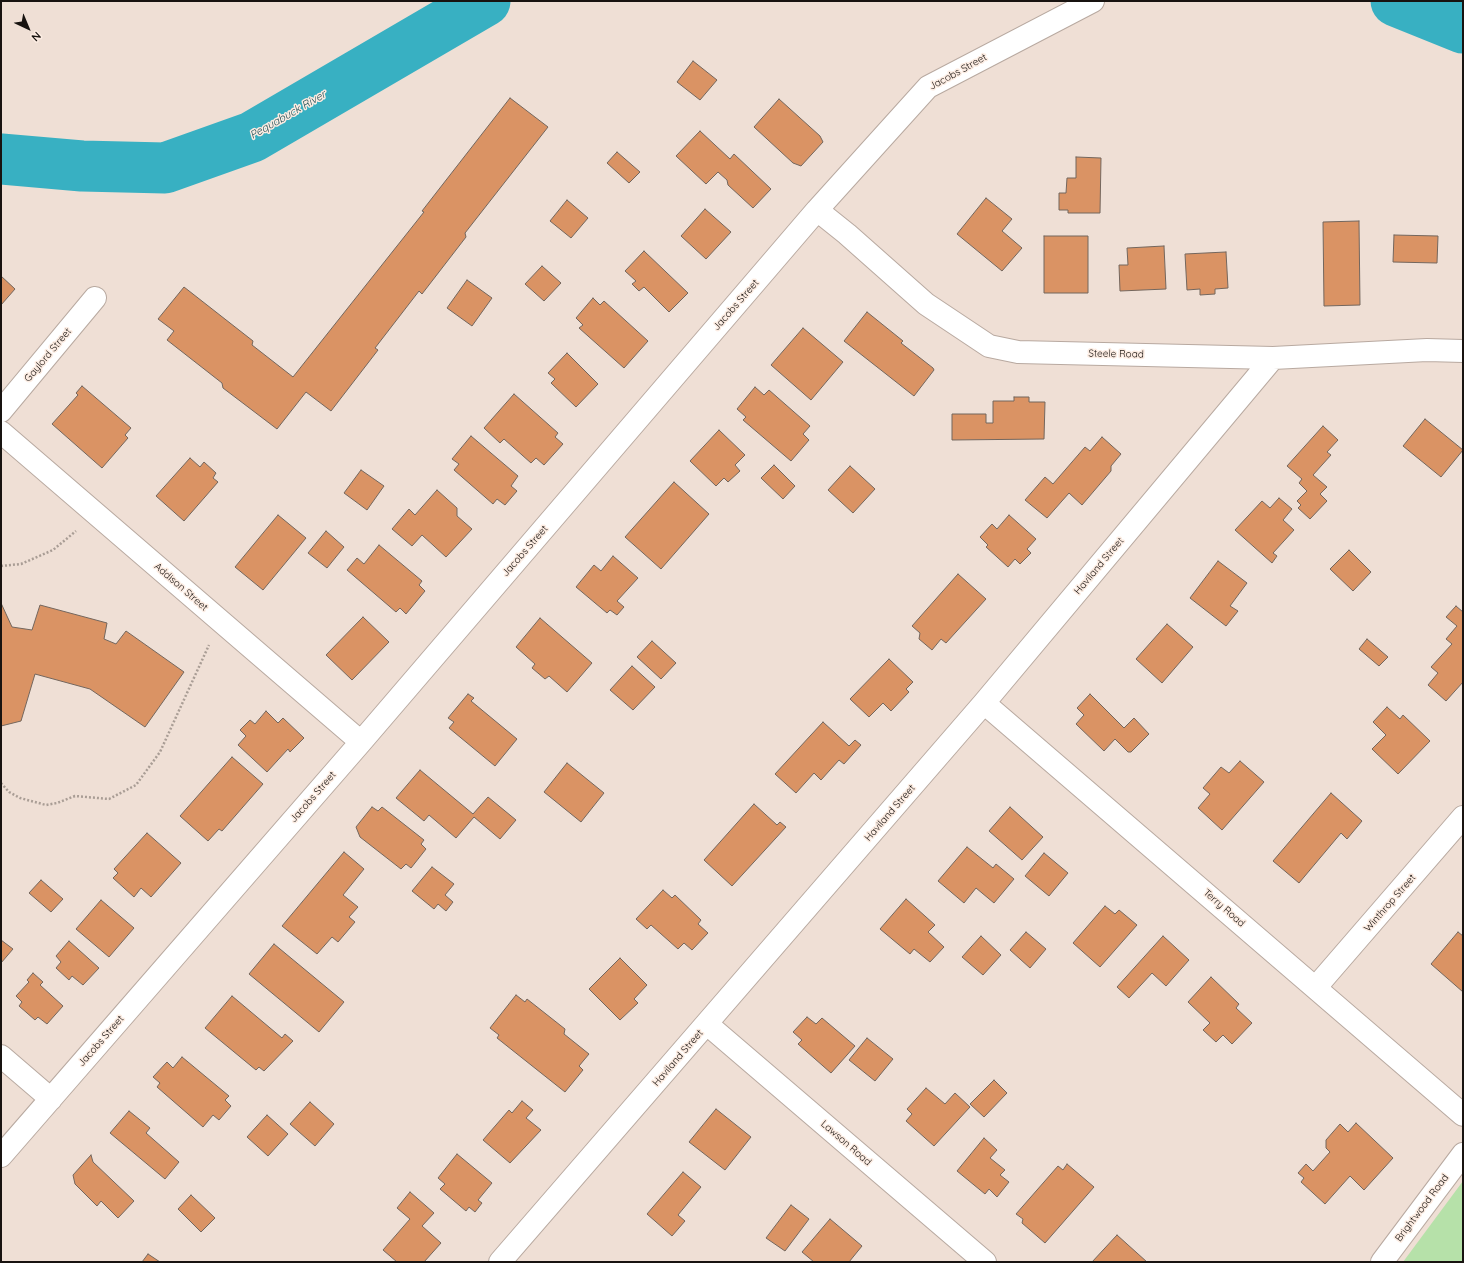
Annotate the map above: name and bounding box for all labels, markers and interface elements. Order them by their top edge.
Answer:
north arrow [8,8,48,48]
text: N [29,29,44,44]
street label: Jacobs Street [927,51,989,93]
water label: Pequabuck River [248,88,328,142]
street label: Jacobs Street [711,277,761,333]
street label: Gaylord Street [22,326,74,384]
street label: Steele Road [1088,348,1144,360]
street label: Jacobs Street [500,523,550,579]
street label: Haviland Street [1072,535,1126,597]
street label: Addison Street [152,560,210,614]
street label: Jacobs Street [288,769,338,825]
street label: Haviland Street [862,782,918,844]
street label: Winthrop Street [1362,872,1418,934]
street label: Terry Road [1201,887,1247,929]
street label: Jacobs Street [76,1013,126,1069]
street label: Haviland Street [650,1027,706,1089]
street label: Lawson Road [818,1118,874,1168]
street label: Brightwood Road [1393,1172,1451,1244]

